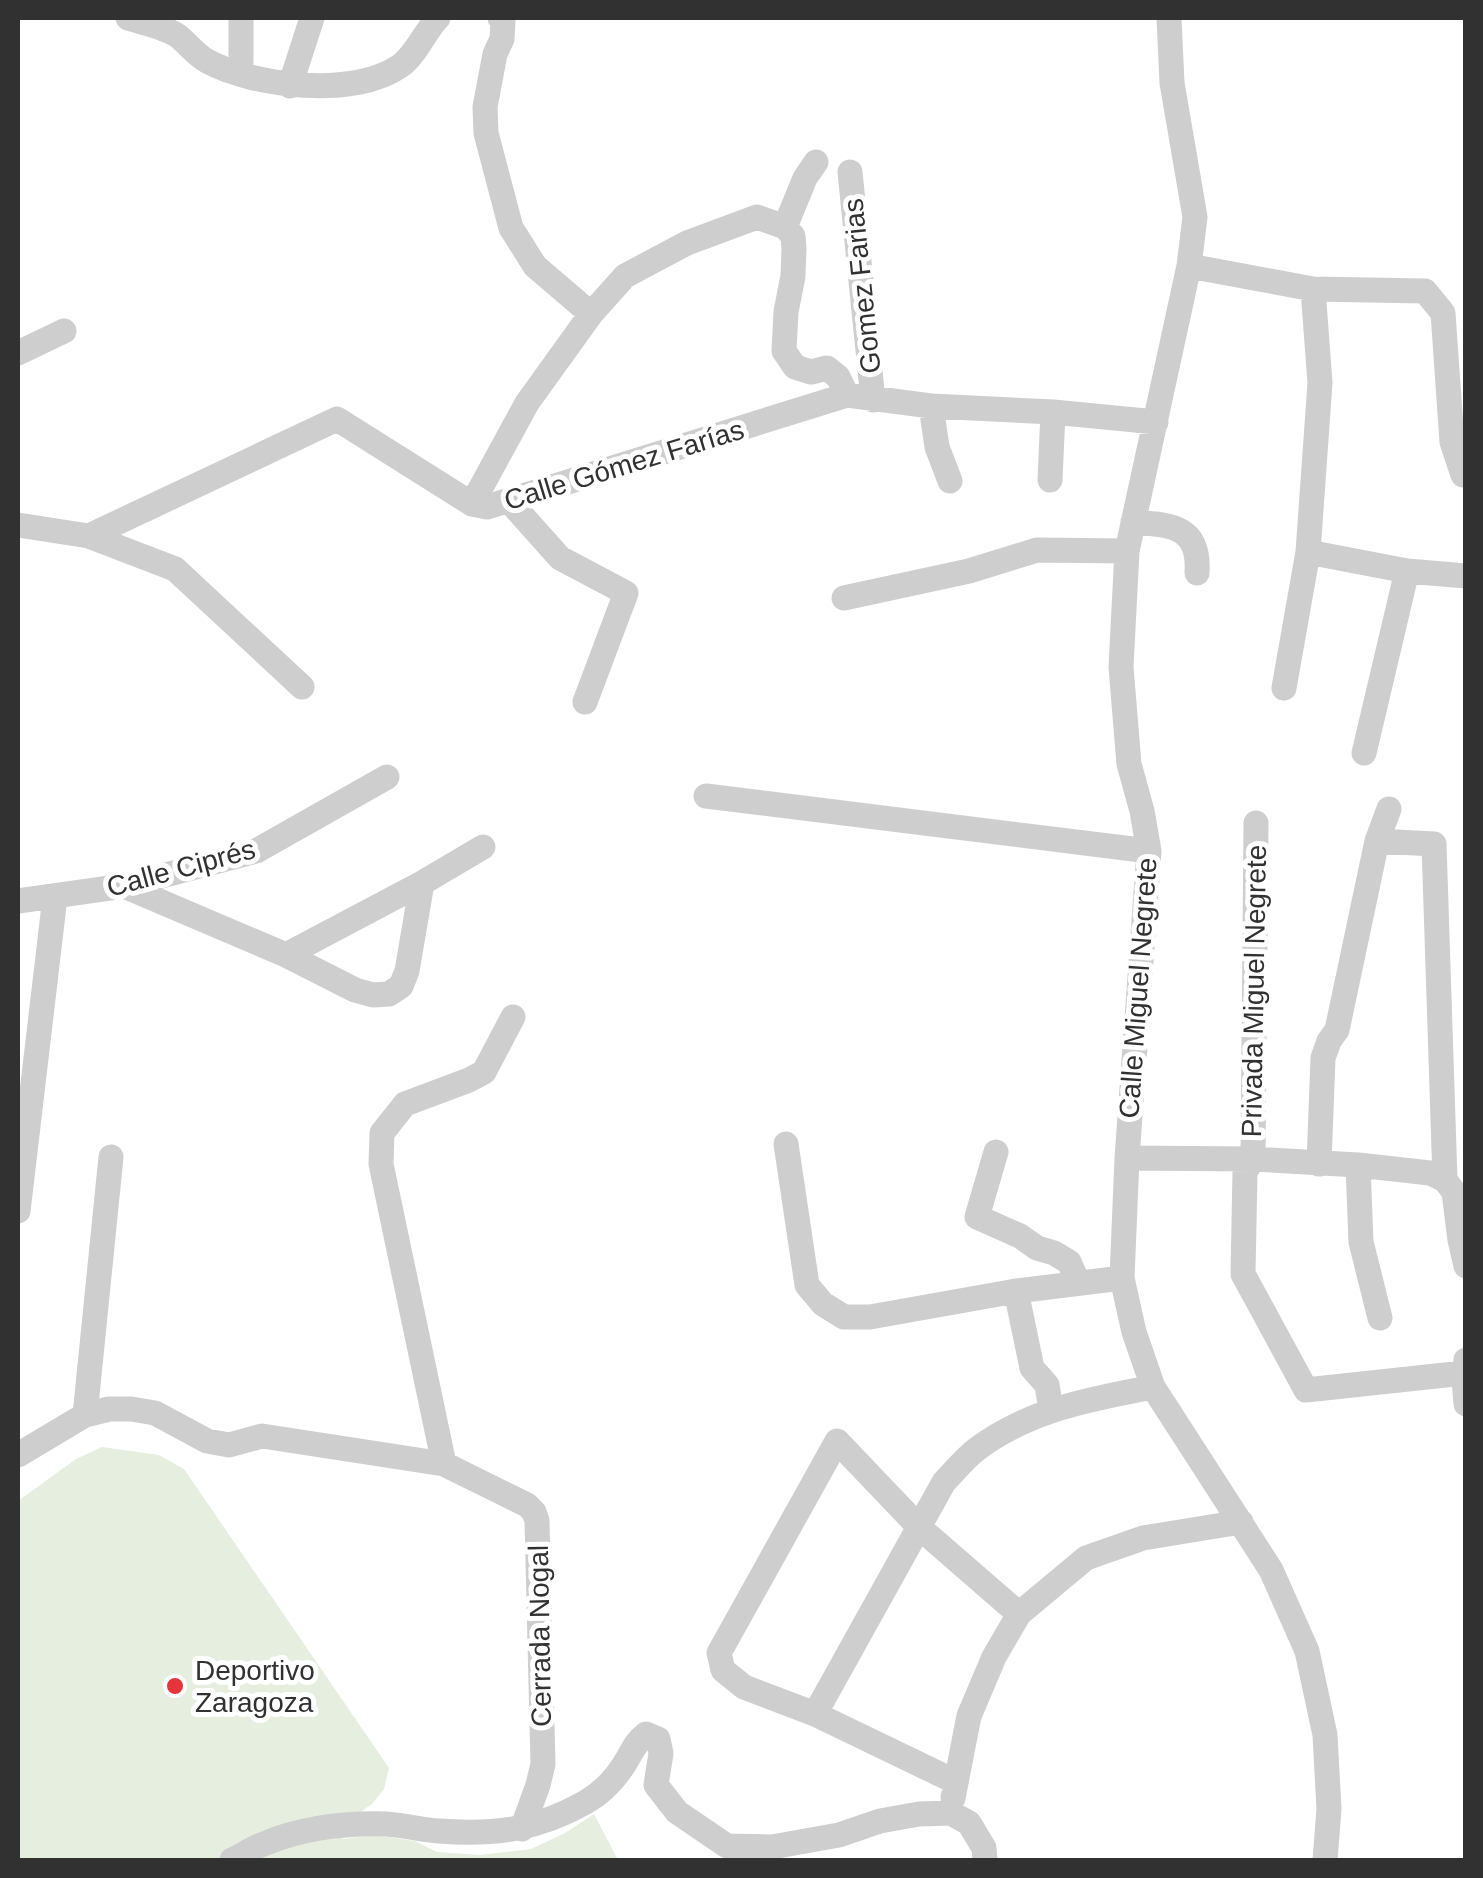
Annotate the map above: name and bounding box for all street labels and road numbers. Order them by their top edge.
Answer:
street label: Gomez Farias [837,197,887,375]
street label: Calle Gómez Farías [500,414,748,516]
street label: Calle Ciprés [103,833,259,903]
street label: Privada Miguel Negrete [1236,844,1272,1138]
street label: Calle Miguel Negrete [1113,857,1163,1119]
street label: Cerrada Nogal [523,1545,557,1727]

